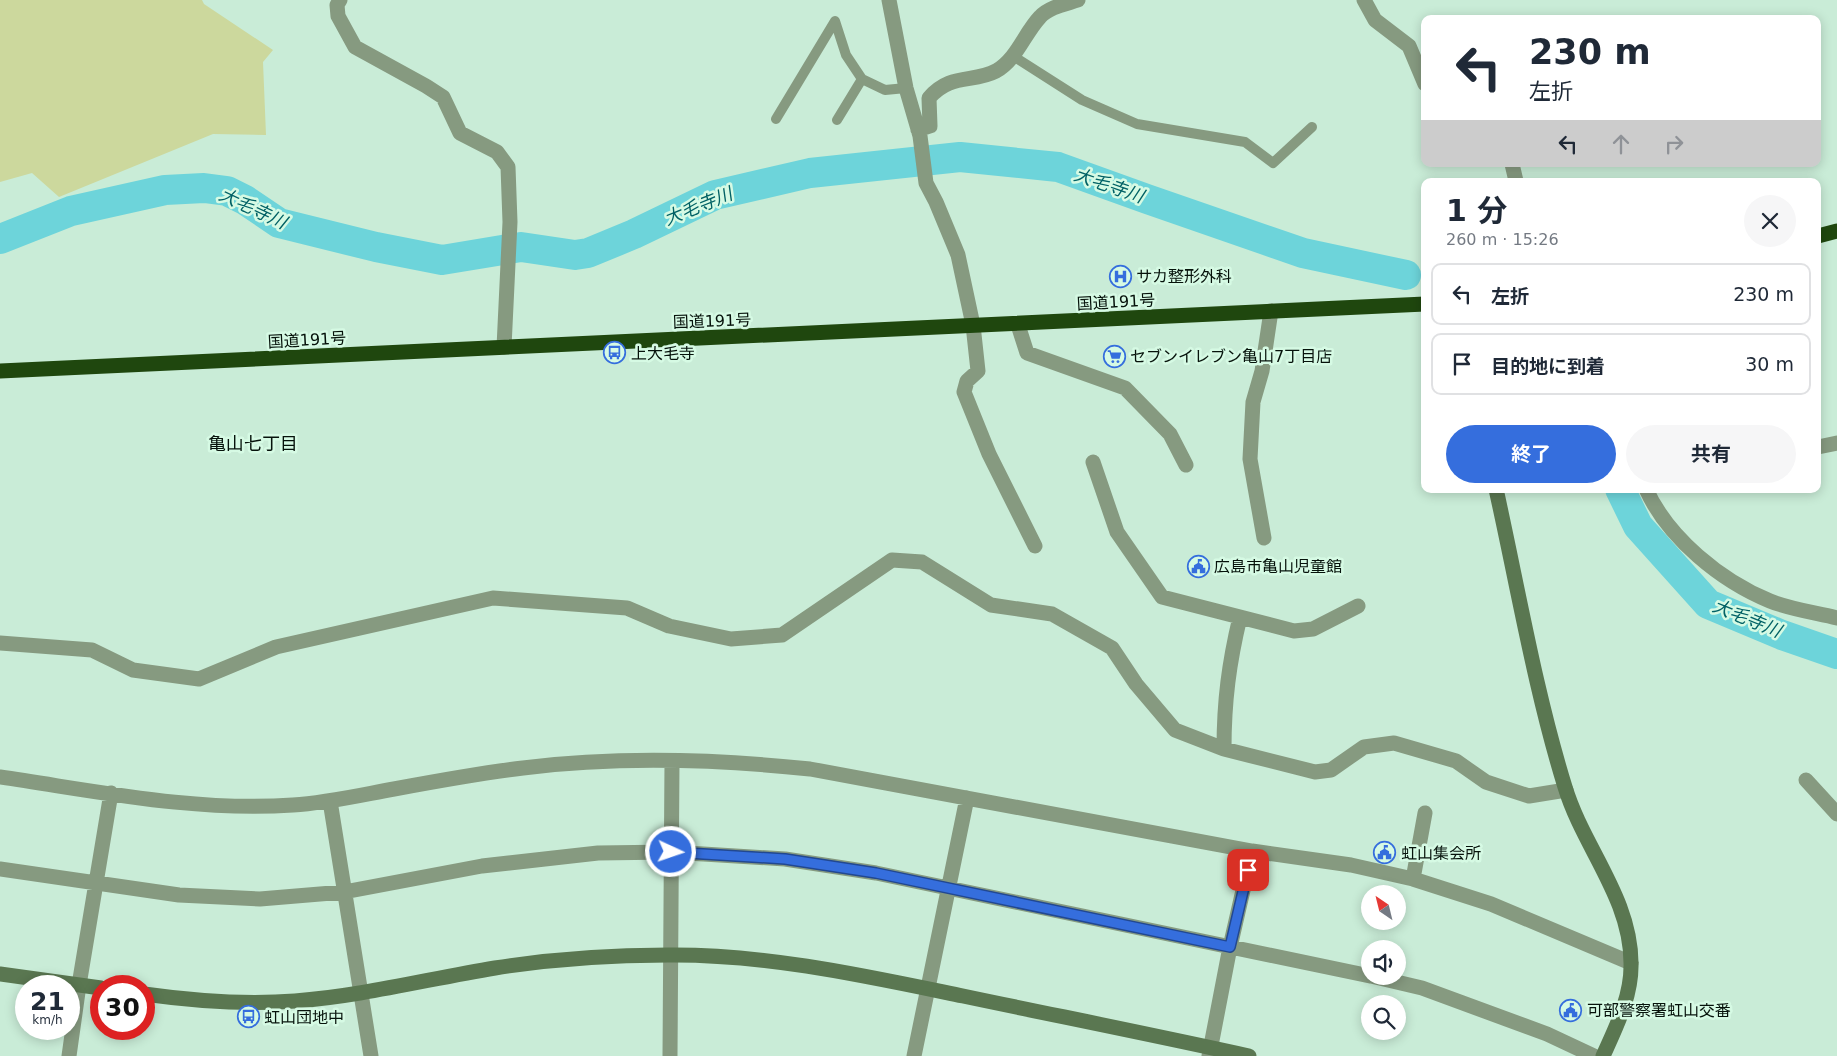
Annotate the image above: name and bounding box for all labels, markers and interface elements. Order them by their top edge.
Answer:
text: 230 m [1529,32,1651,72]
icon: left [1446,35,1511,100]
text: 左折 [1529,79,1573,104]
icon: left [1554,130,1582,158]
icon: ahead [1607,130,1635,158]
icon: right [1660,130,1688,158]
water label: 大毛寺川 [1072,163,1148,207]
water label: 大毛寺川 [661,182,737,229]
water label: 大毛寺川 [216,183,292,234]
text: 1 分 [1446,193,1507,228]
button: close [1744,195,1796,247]
text: 260 m · 15:26 [1446,230,1559,249]
hospital icon: サカ整形外科 [1108,264,1132,288]
place label: サカ整形外科 [1136,267,1232,286]
icon: left [1448,280,1476,308]
text: 230 m [1733,283,1794,305]
text: 左折 [1491,285,1529,307]
street label: 国道191号 [1076,290,1156,314]
street label: 国道191号 [672,310,752,332]
street label: 国道191号 [267,328,347,352]
bus stop icon: 上大毛寺 [603,341,627,365]
place label: 上大毛寺 [631,344,695,363]
supermarket icon: セブンイレブン亀山7丁目店 [1102,344,1126,368]
place label: セブンイレブン亀山7丁目店 [1130,347,1332,366]
icon: arrive [1448,350,1476,378]
text: 30 m [1745,353,1794,375]
text: 目的地に到着 [1491,355,1605,377]
button: 終了 [1446,425,1616,483]
button: 共有 [1626,425,1796,483]
district label: 亀山七丁目 [208,433,298,454]
public building icon: 広島市亀山児童館 [1186,554,1210,578]
place label: 広島市亀山児童館 [1214,557,1342,576]
water label: 大毛寺川 [1710,595,1786,642]
position arrow [644,825,696,877]
public building icon: 虹山集会所 [1373,841,1397,865]
place label: 虹山集会所 [1401,844,1481,863]
pin [1227,849,1269,891]
icon: arrive [1234,856,1262,884]
north arrow [1361,885,1406,930]
map controls [1361,885,1406,1040]
button: sound [1361,940,1406,985]
speed limit sign: 30 [90,975,155,1040]
text: 21 [30,987,65,1016]
button: search [1361,995,1406,1040]
public building icon: 可部警察署虹山交番 [1559,998,1583,1022]
place label: 可部警察署虹山交番 [1587,1001,1731,1020]
bus stop icon: 虹山団地中 [236,1005,260,1029]
place label: 虹山団地中 [264,1008,344,1027]
text: km/h [32,1013,63,1027]

